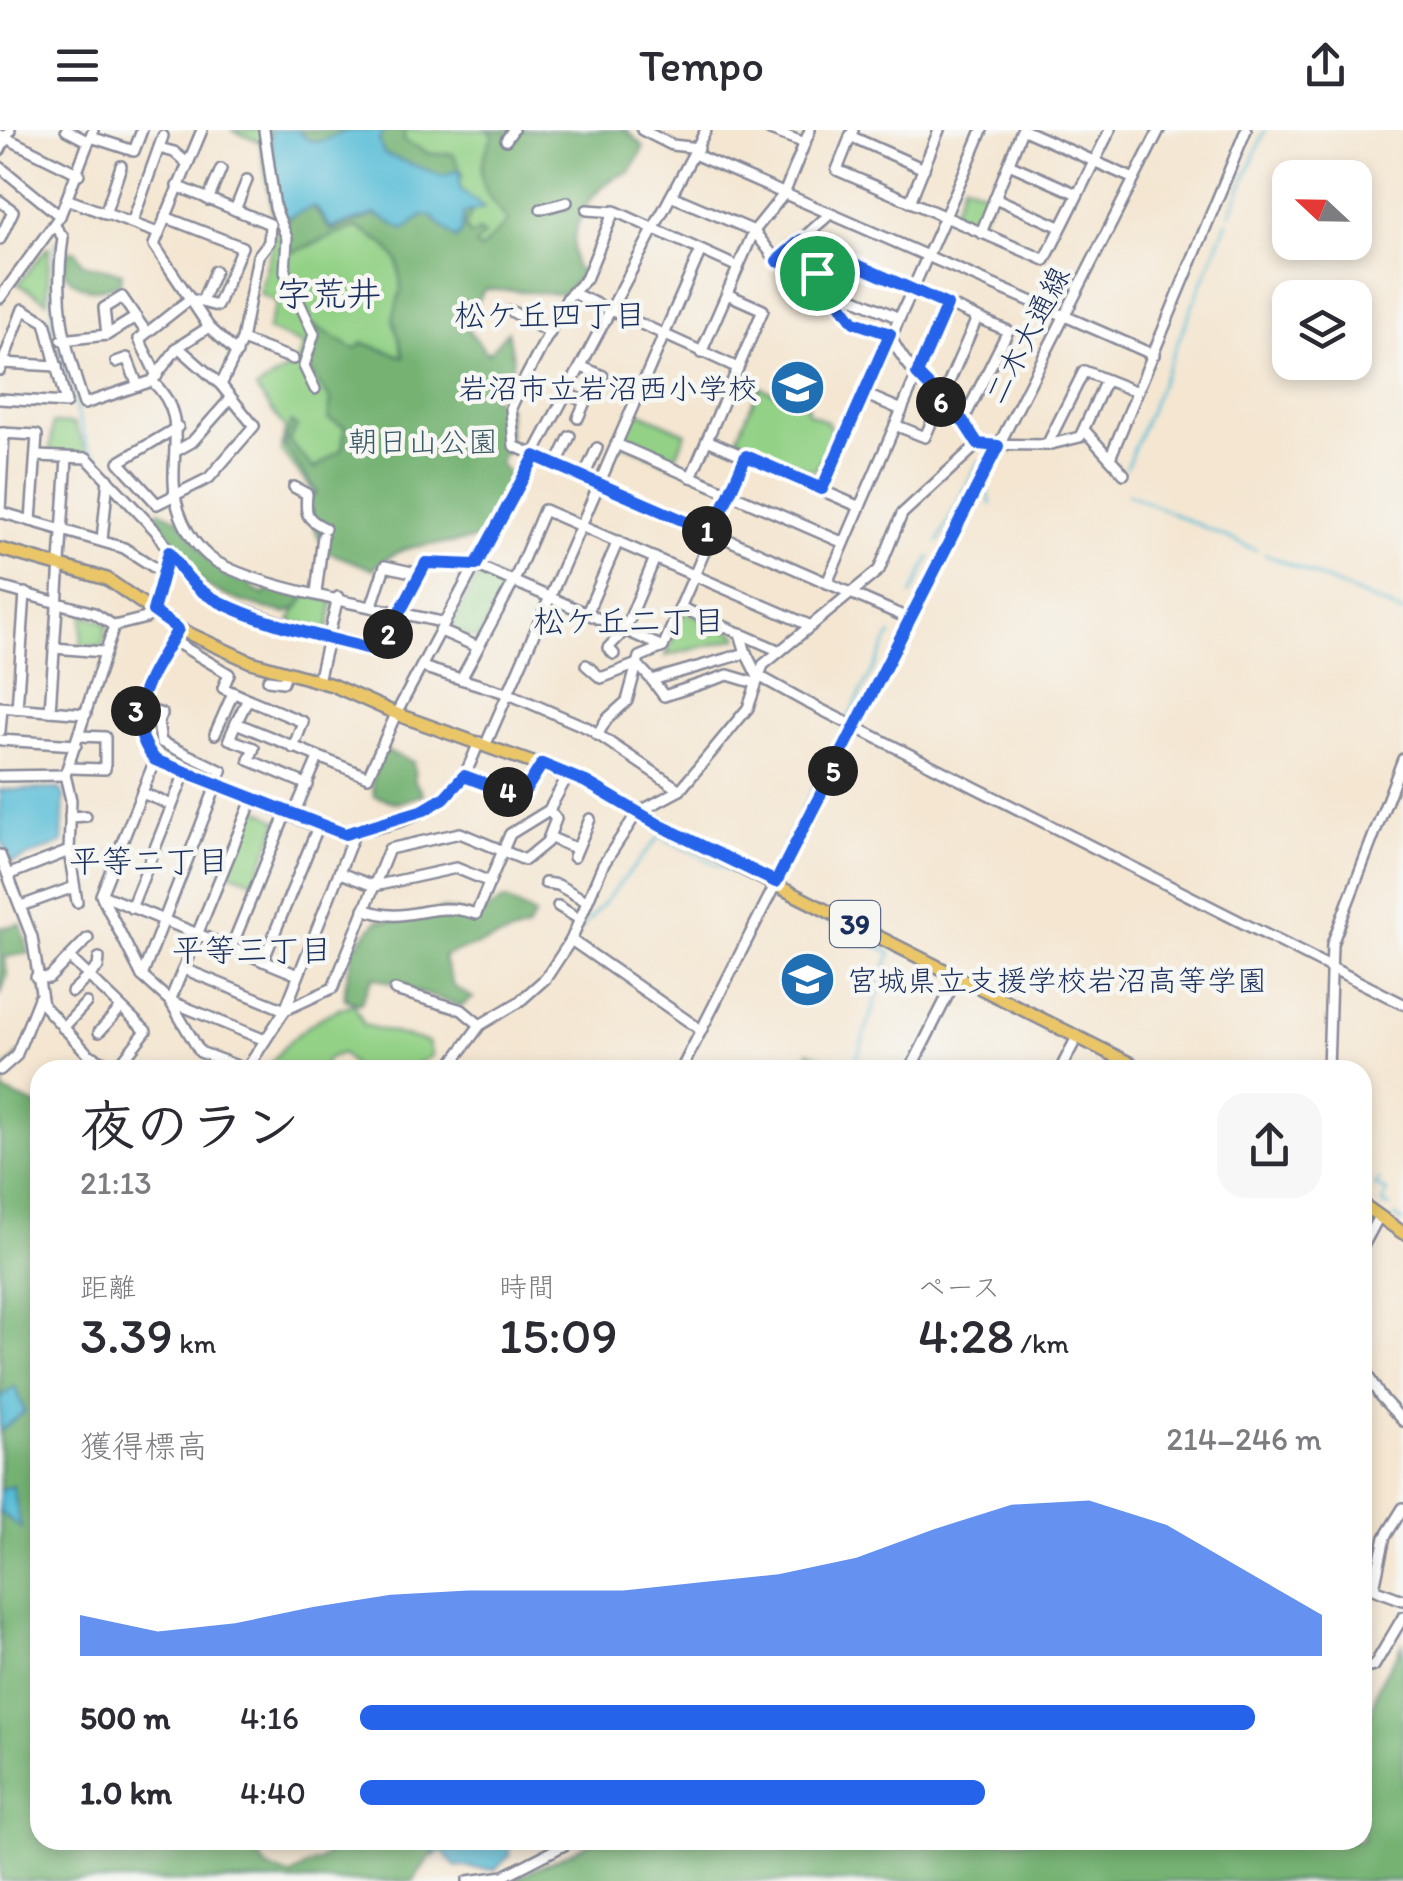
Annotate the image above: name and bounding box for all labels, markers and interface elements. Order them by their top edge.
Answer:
icon: menu [50,38,105,93]
text: Tempo [639,38,764,92]
icon: share [1298,38,1353,93]
north arrow [1272,160,1372,260]
map controls [1272,160,1372,380]
pin [775,231,860,316]
icon: arrive [790,246,845,301]
street label: 二木大通線 [976,260,1078,410]
district label: 字荒井 [276,273,382,315]
button: layers [1272,280,1372,380]
district label: 松ケ丘四丁目 [454,296,646,334]
school or university icon: 岩沼市立岩沼西小学校 [767,358,827,418]
place label: 岩沼市立岩沼西小学校 [458,370,758,407]
pin: 6 [916,377,966,427]
text: 6 [934,385,948,419]
park label: 朝日山公園 [348,423,498,460]
pin: 1 [682,506,732,556]
text: 1 [701,514,714,548]
district label: 松ケ丘二丁目 [533,602,725,640]
pin: 2 [363,609,413,659]
text: 2 [381,617,395,651]
pin: 3 [111,686,161,736]
text: 3 [128,694,144,728]
pin: 5 [808,746,858,796]
text: 5 [826,754,840,788]
pin: 4 [483,767,533,817]
text: 4 [500,775,516,809]
district label: 平等二丁目 [69,842,229,880]
road number: 39 [830,901,880,947]
district label: 平等三丁目 [172,931,332,969]
school or university icon: 宮城県立支援学校岩沼高等学園 [778,950,838,1010]
place label: 宮城県立支援学校岩沼高等学園 [847,962,1267,999]
text: 夜のラン [80,1093,300,1159]
button: share [1217,1093,1322,1198]
text: 21:13 [80,1164,152,1202]
text: 距離 [80,1270,136,1304]
text: 時間 [499,1270,555,1304]
text: ペース [918,1270,1000,1304]
text: 3.39 [80,1305,173,1366]
text: 15:09 [499,1305,618,1366]
text: 4:28 [918,1305,1014,1366]
text: km [173,1326,216,1360]
text: /km [1014,1326,1069,1360]
text: 214–246 m [1166,1420,1322,1458]
text: 獲得標高 [80,1427,208,1465]
text: 500 m [80,1699,170,1737]
text: 4:16 [240,1699,299,1737]
text: 1.0 km [80,1774,172,1812]
text: 4:40 [240,1774,306,1812]

